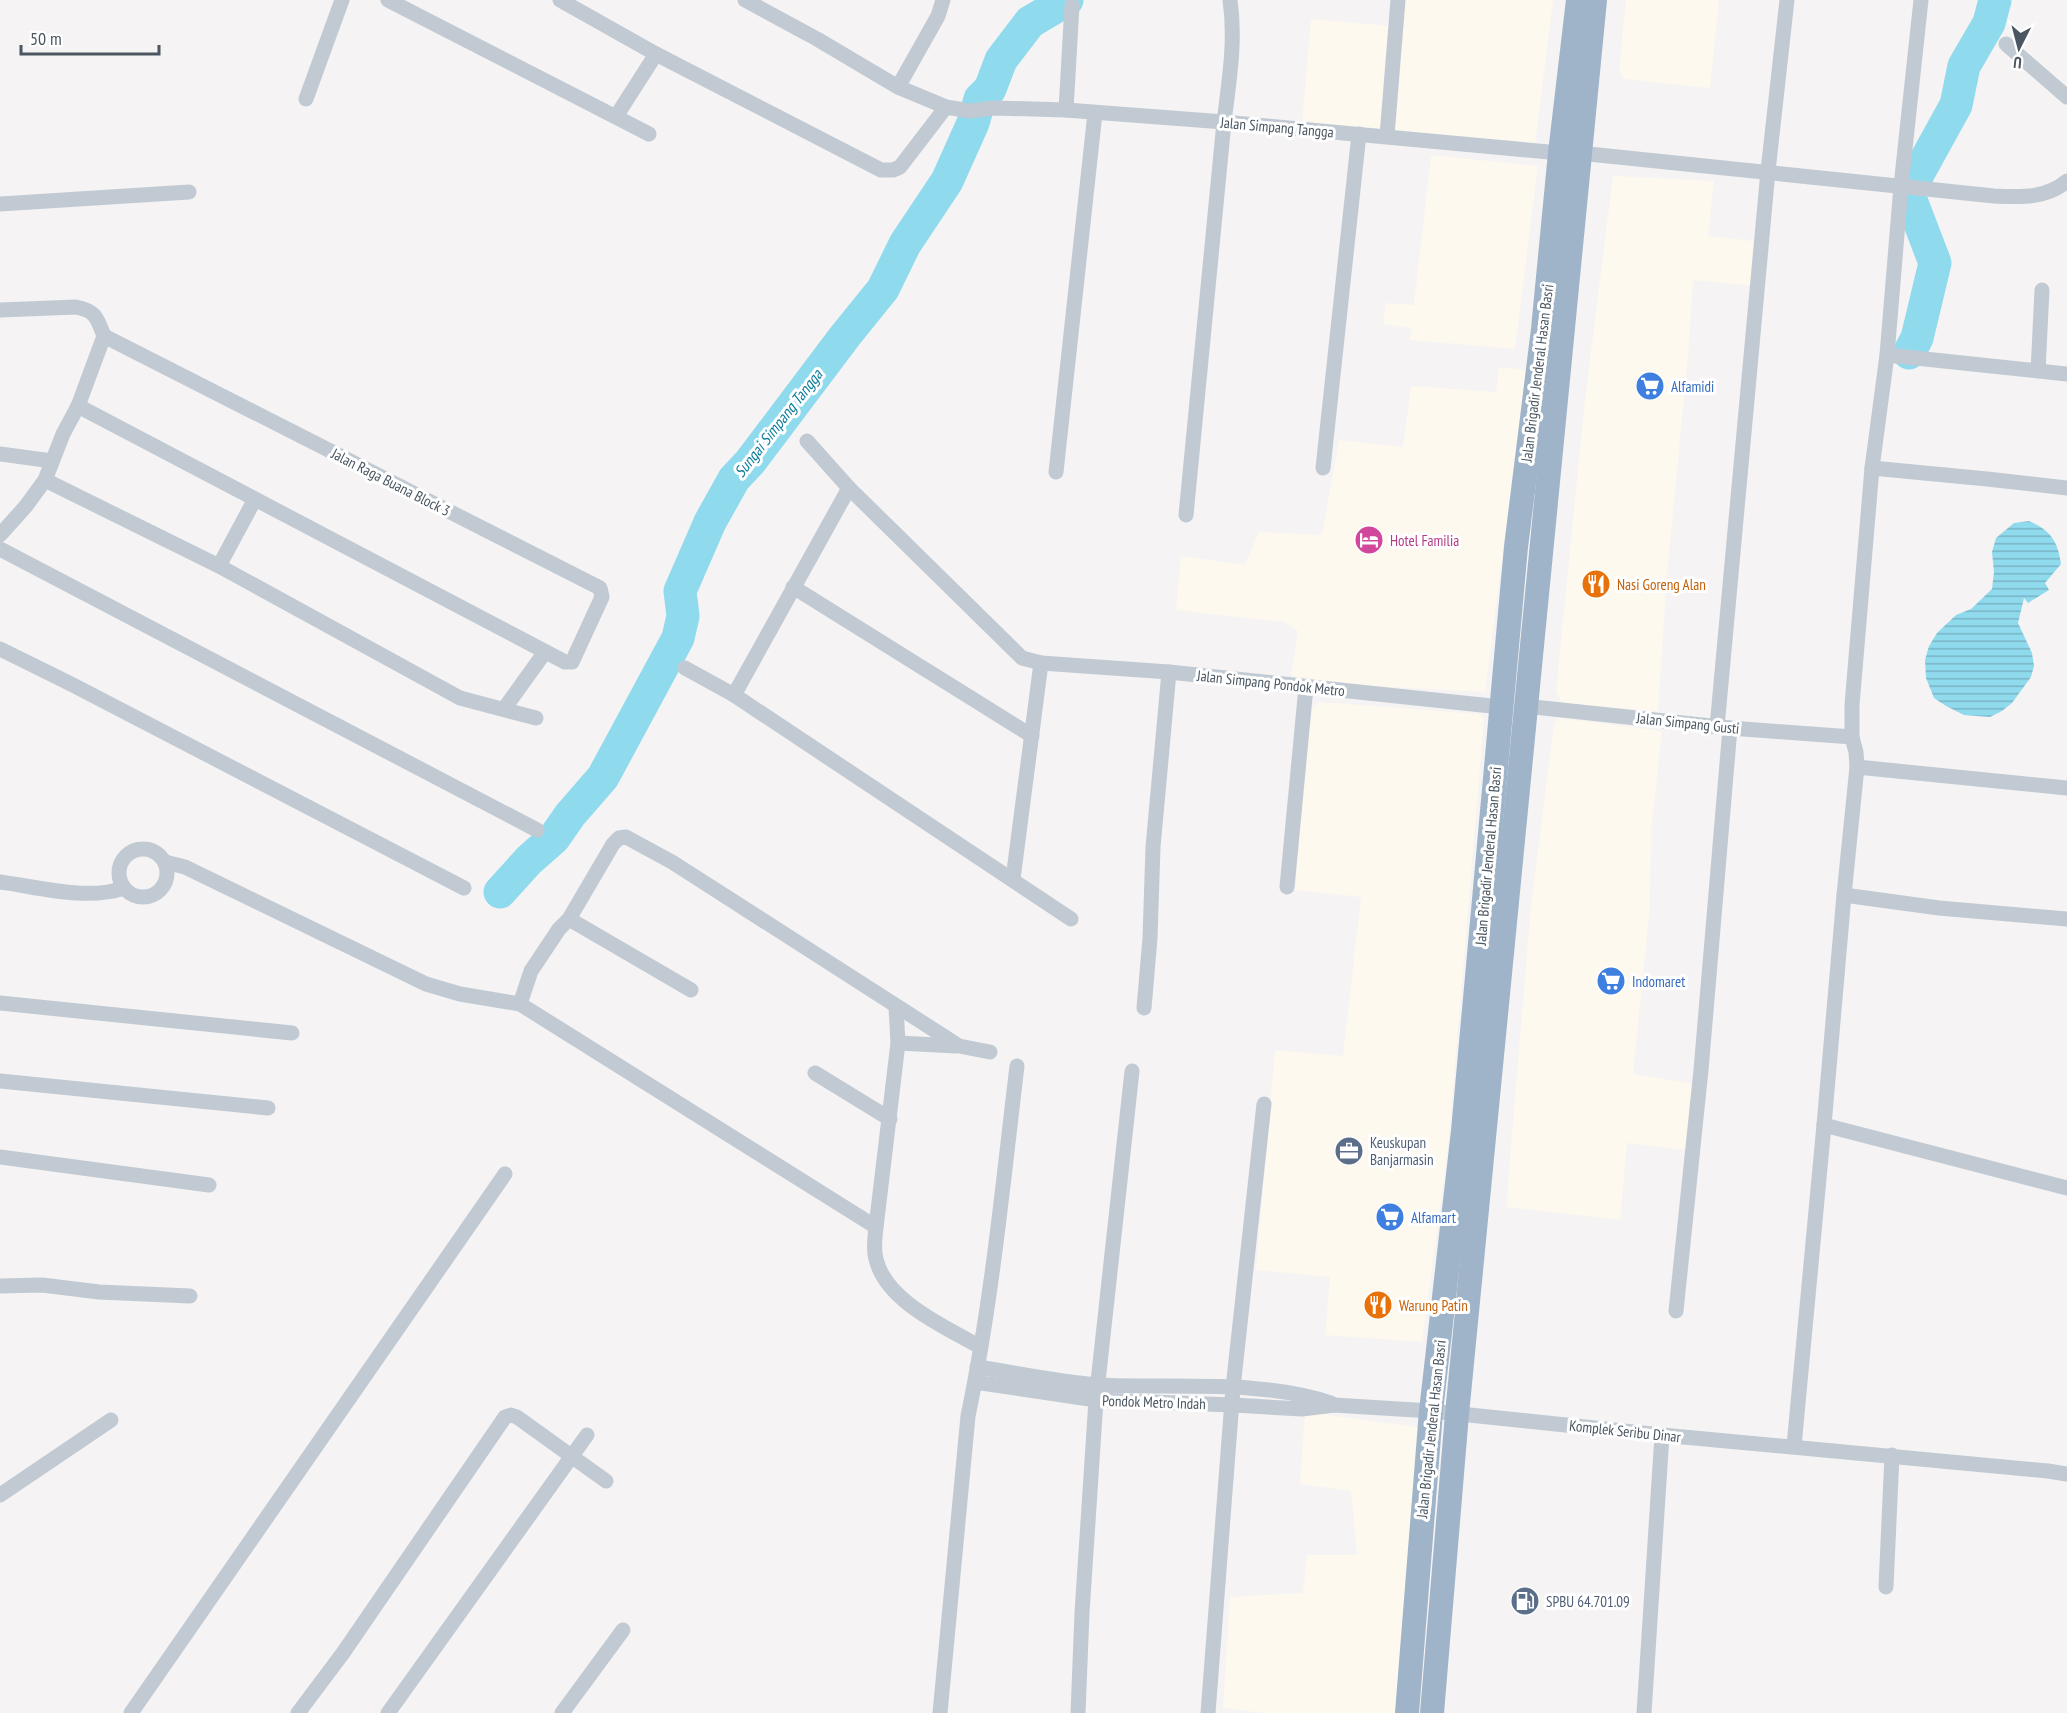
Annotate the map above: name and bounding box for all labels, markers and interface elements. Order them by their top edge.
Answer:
scale bar [21,18,159,56]
north arrow [1989,18,2049,78]
text: 50 m [30,27,62,50]
text: U [2012,53,2023,73]
street label: Jalan Simpang Tangga [1219,112,1334,141]
street label: Jalan Brigadir Jenderal Hasan Basri [1517,283,1557,464]
water label: Sungai Simpang Tangga [730,364,827,481]
supermarket icon: Alfamidi [1634,370,1666,402]
place label: Alfamidi [1671,377,1714,396]
street label: Jalan Raga Buana Block 3 [327,443,454,520]
hotel icon: Hotel Familia [1353,524,1385,556]
place label: Hotel Familia [1390,531,1459,550]
restaurant icon: Nasi Goreng Alan [1580,568,1612,600]
place label: Nasi Goreng Alan [1617,575,1706,594]
street label: Jalan Simpang Pondok Metro [1195,666,1346,700]
street label: Jalan Simpang Gusti [1635,708,1740,738]
street label: Jalan Brigadir Jenderal Hasan Basri [1471,766,1505,947]
supermarket icon: Indomaret [1595,965,1627,997]
place label: Indomaret [1632,972,1685,991]
place label: Keuskupan Banjarmasin [1370,1133,1434,1169]
office icon: Keuskupan Banjarmasin [1333,1135,1365,1167]
supermarket icon: Alfamart [1374,1201,1406,1233]
place label: Alfamart [1411,1208,1456,1227]
restaurant icon: Warung Patin [1362,1289,1394,1321]
place label: Warung Patin [1399,1296,1468,1315]
street label: Jalan Brigadir Jenderal Hasan Basri [1412,1339,1450,1520]
street label: Pondok Metro Indah [1102,1391,1206,1413]
street label: Komplek Seribu Dinar [1568,1416,1683,1446]
fuel station icon: SPBU 64.701.09 [1509,1585,1541,1617]
place label: SPBU 64.701.09 [1546,1592,1630,1611]

